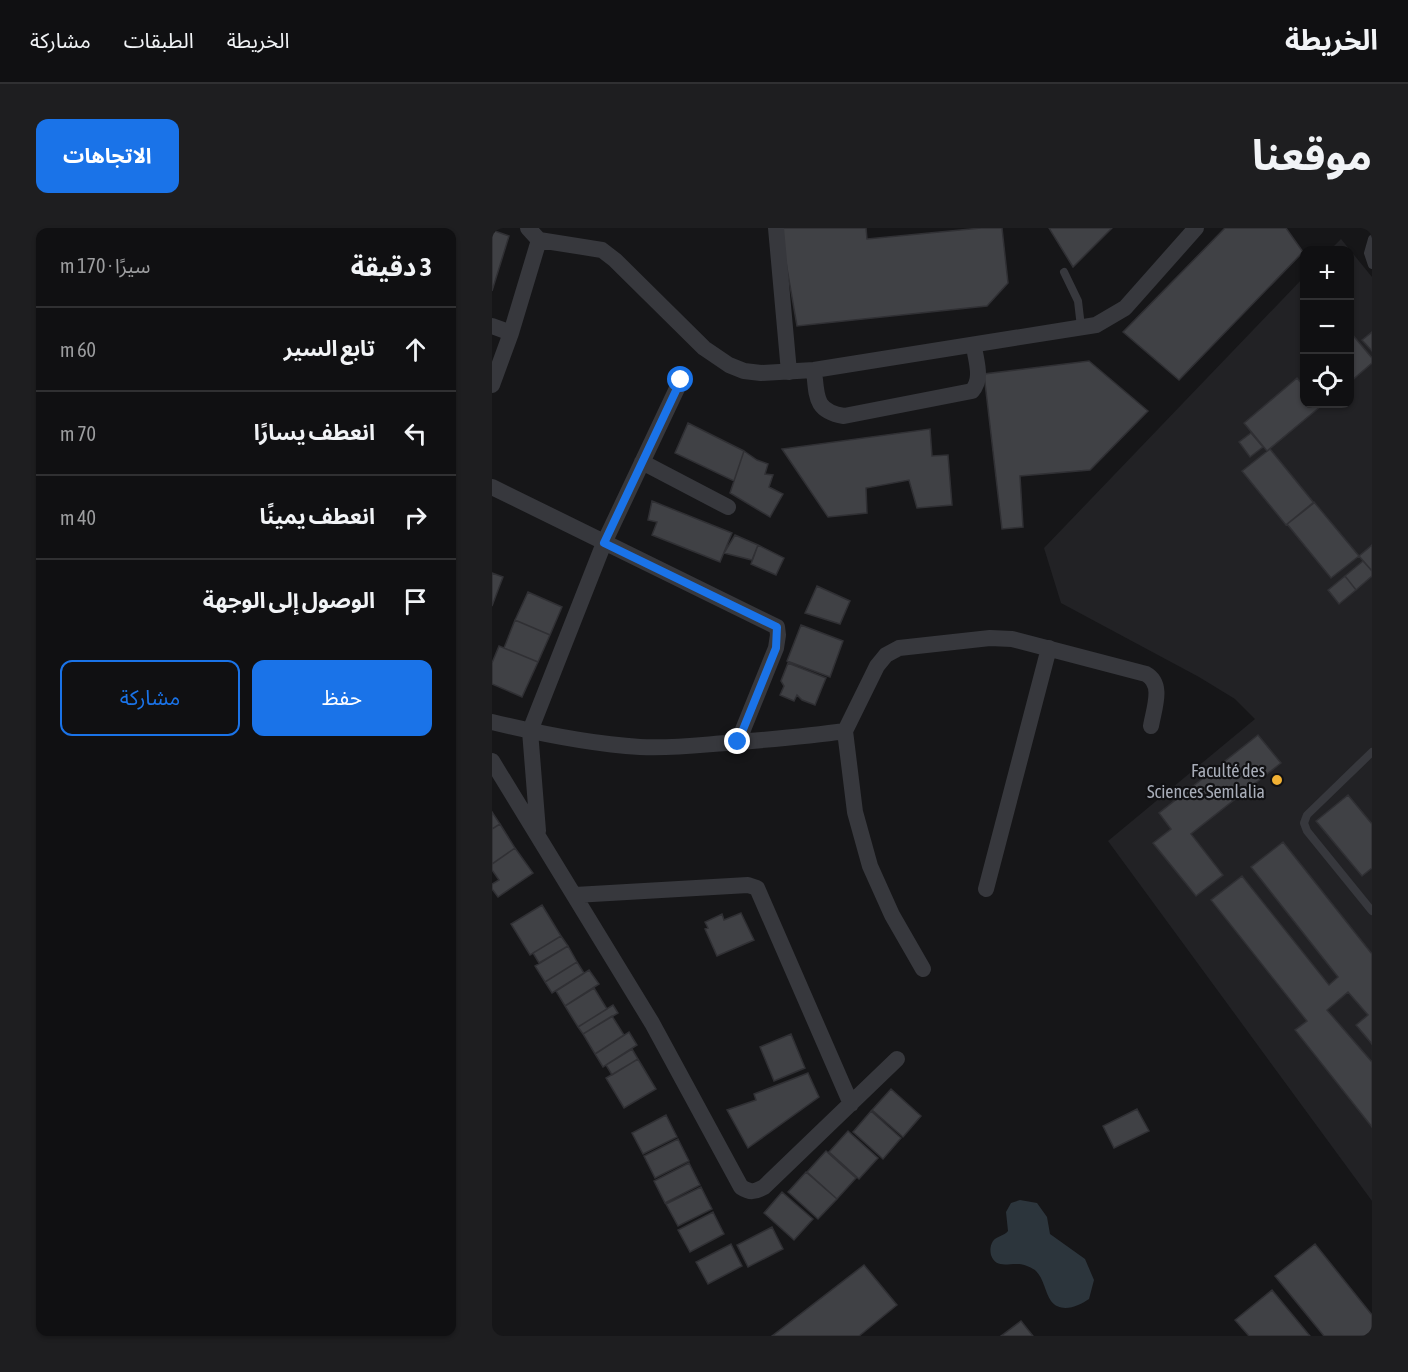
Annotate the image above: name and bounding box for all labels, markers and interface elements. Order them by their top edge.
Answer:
text: الخريطة [1285,24,1378,56]
text: مشاركة [30,28,91,52]
text: الطبقات [124,28,194,52]
text: الخريطة [227,28,290,52]
button: الاتجاهات [36,119,179,193]
text: موقعنا [1252,131,1372,179]
map controls [1300,246,1354,408]
button: + [1300,246,1354,300]
text: 3 دقيقة [351,252,432,282]
text: سيرًا · 170 m [60,254,150,277]
button: − [1300,300,1354,354]
icon: ahead [399,333,432,366]
text: تابع السير [284,335,375,361]
text: 60 m [60,338,96,361]
button: locate [1300,354,1354,408]
route start [667,366,693,392]
icon: left [399,417,432,450]
text: انعطف يسارًا [254,419,375,445]
text: 70 m [60,422,96,445]
icon: right [399,501,432,534]
text: انعطف يمينًا [259,503,375,529]
text: 40 m [60,506,96,529]
icon: arrive [399,585,432,618]
text: الوصول إلى الوجهة [203,587,375,613]
button: مشاركة [60,660,240,736]
button: حفظ [252,660,432,736]
route end [724,728,750,754]
place label: Faculté des Sciences Semlalia [1147,760,1265,802]
marker: Faculté des Sciences Semlalia [1270,773,1284,787]

